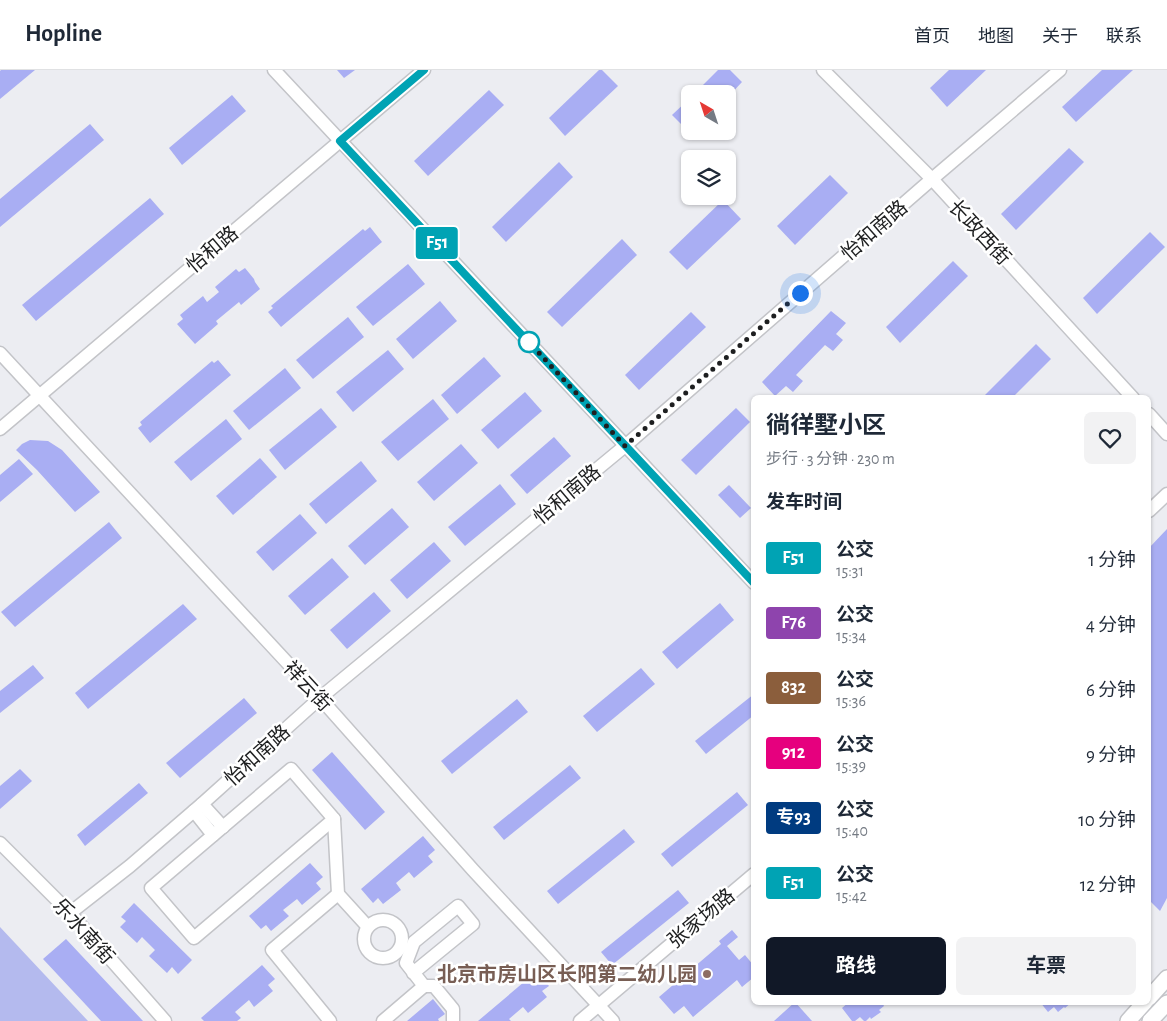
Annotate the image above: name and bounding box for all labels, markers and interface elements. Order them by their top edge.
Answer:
text: Hopline [25,22,102,46]
text: 首页 [914,28,950,46]
text: 地图 [978,28,1014,46]
text: 关于 [1042,28,1078,46]
text: 联系 [1106,28,1142,46]
north arrow [681,85,736,140]
map controls [681,85,736,205]
button: layers [681,150,736,205]
street label: 怡和南路 [837,196,911,265]
street label: 长政西街 [945,196,1015,269]
street label: 怡和路 [183,222,242,277]
line badge: F51 [408,227,466,259]
text: F51 [426,234,448,252]
your location [788,281,813,306]
unlabelled marker [518,331,540,353]
button: heart [1084,412,1136,464]
text: 徜徉墅小区 [766,414,886,438]
text: 步行 · 3 分钟 · 230 m [766,451,895,467]
street label: 怡和南路 [530,461,605,528]
text: 发车时间 [766,493,842,512]
text: 公交 [836,541,874,560]
text: F51 [782,549,805,567]
text: 1 分钟 [1088,551,1136,570]
text: 15:31 [836,563,864,579]
text: 公交 [836,606,874,625]
text: F76 [781,614,806,632]
text: 4 分钟 [1086,616,1136,635]
text: 15:34 [836,628,866,644]
street label: 祥云街 [279,657,336,715]
text: 公交 [836,671,874,690]
text: 832 [781,679,806,697]
text: 6 分钟 [1086,681,1136,700]
text: 15:36 [836,693,866,709]
street label: 怡和南路 [221,721,294,790]
text: 公交 [836,736,874,755]
text: 912 [782,744,805,762]
text: 9 分钟 [1086,746,1136,765]
text: 15:39 [836,758,866,774]
text: 公交 [836,801,874,820]
text: 专93 [776,809,811,827]
text: 10 分钟 [1078,811,1136,830]
text: 15:40 [836,823,868,839]
text: 公交 [836,866,874,885]
text: F51 [782,874,805,892]
text: 12 分钟 [1080,876,1136,895]
street label: 张家场路 [664,885,739,952]
text: 15:42 [836,888,867,904]
street label: 乐水南街 [49,895,118,968]
button: 路线 [766,937,946,995]
button: 车票 [956,937,1136,995]
place label: 北京市房山区长阳第二幼儿园 [437,963,697,985]
marker: 北京市房山区长阳第二幼儿园 [701,968,713,980]

